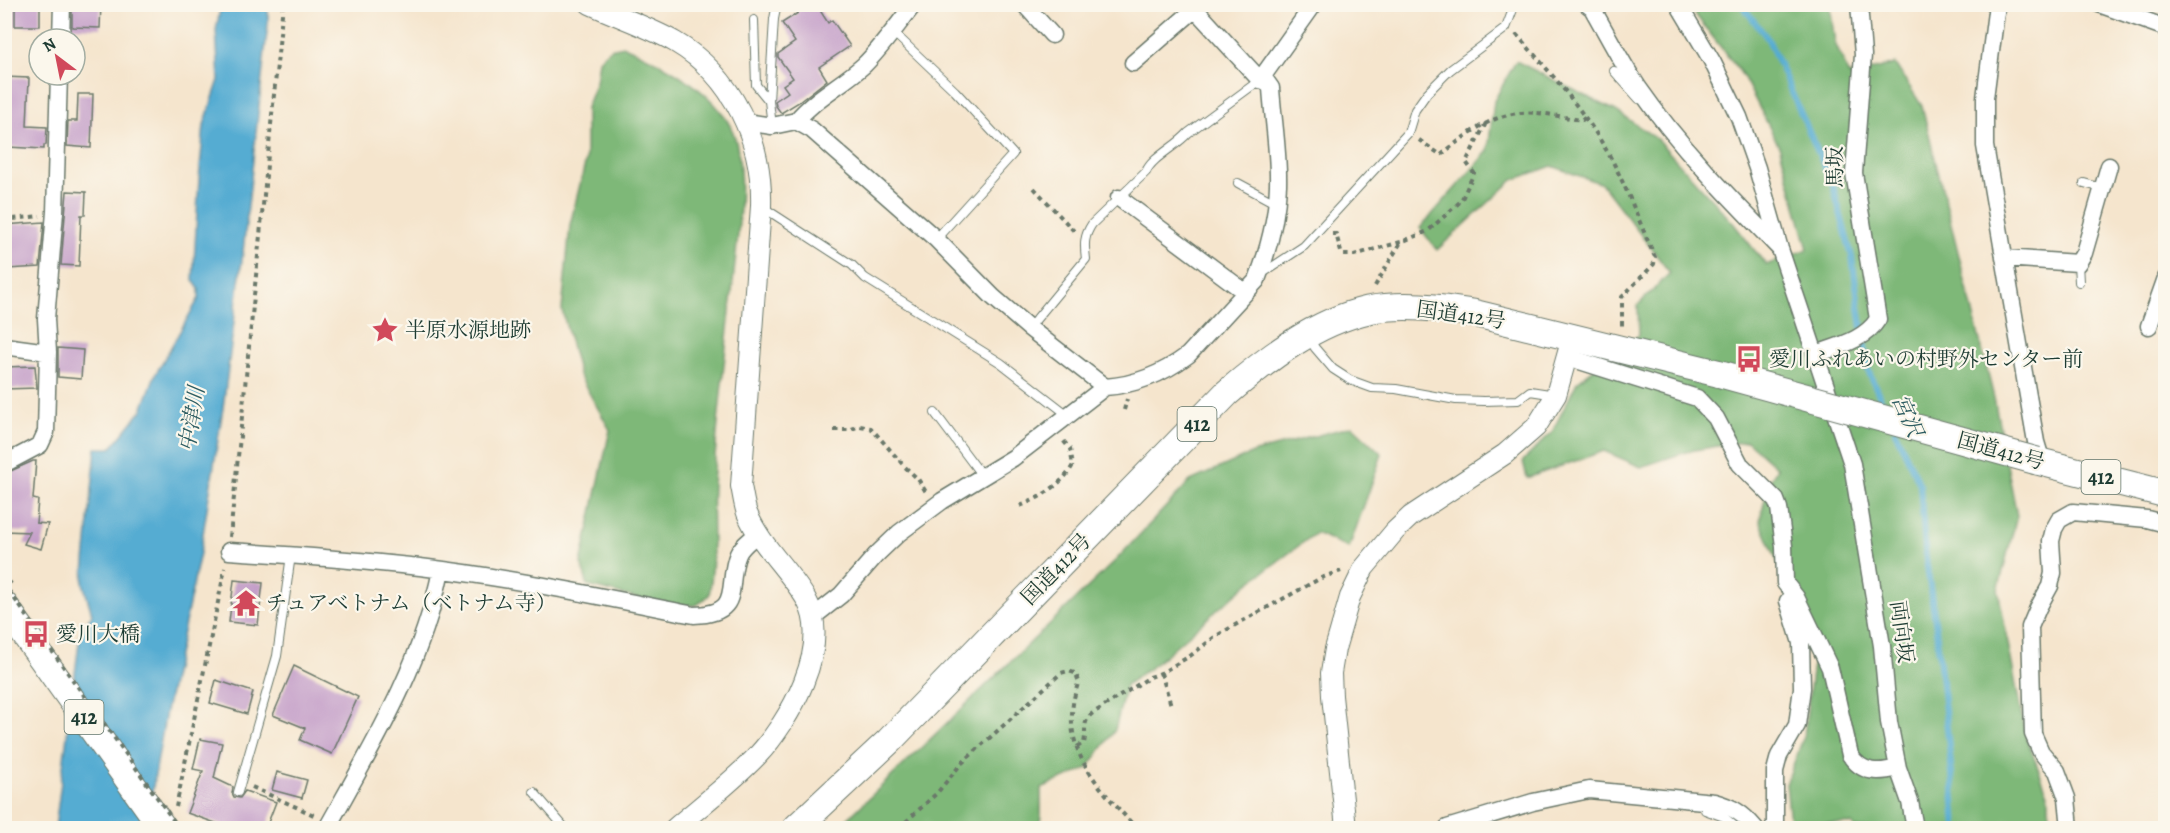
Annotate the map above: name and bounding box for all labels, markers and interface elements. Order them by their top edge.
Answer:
north arrow [27,27,87,87]
text: N [39,33,61,58]
street label: 馬坂 [1821,146,1849,188]
street label: 国道412号 [1415,295,1507,335]
place icon: 半原水源地跡 [370,315,400,345]
place label: 半原水源地跡 [405,316,531,344]
bus stop icon: 愛川ふれあいの村野外センター前 [1734,344,1764,374]
place label: 愛川ふれあいの村野外センター前 [1769,345,2083,373]
water label: 中津川 [172,382,212,454]
water label: 宮沢 [1884,389,1931,444]
road number: 412 [1178,407,1216,441]
street label: 国道412号 [1954,426,2048,476]
road number: 412 [2082,460,2120,494]
street label: 国道412号 [1015,527,1097,611]
temple icon: チュアベトナム（ベトナム寺） [231,588,261,618]
place label: チュアベトナム（ベトナム寺） [266,589,556,617]
street label: 両向坂 [1884,599,1920,665]
bus stop icon: 愛川大橋 [21,619,51,649]
place label: 愛川大橋 [56,620,140,648]
road number: 412 [64,700,104,734]

